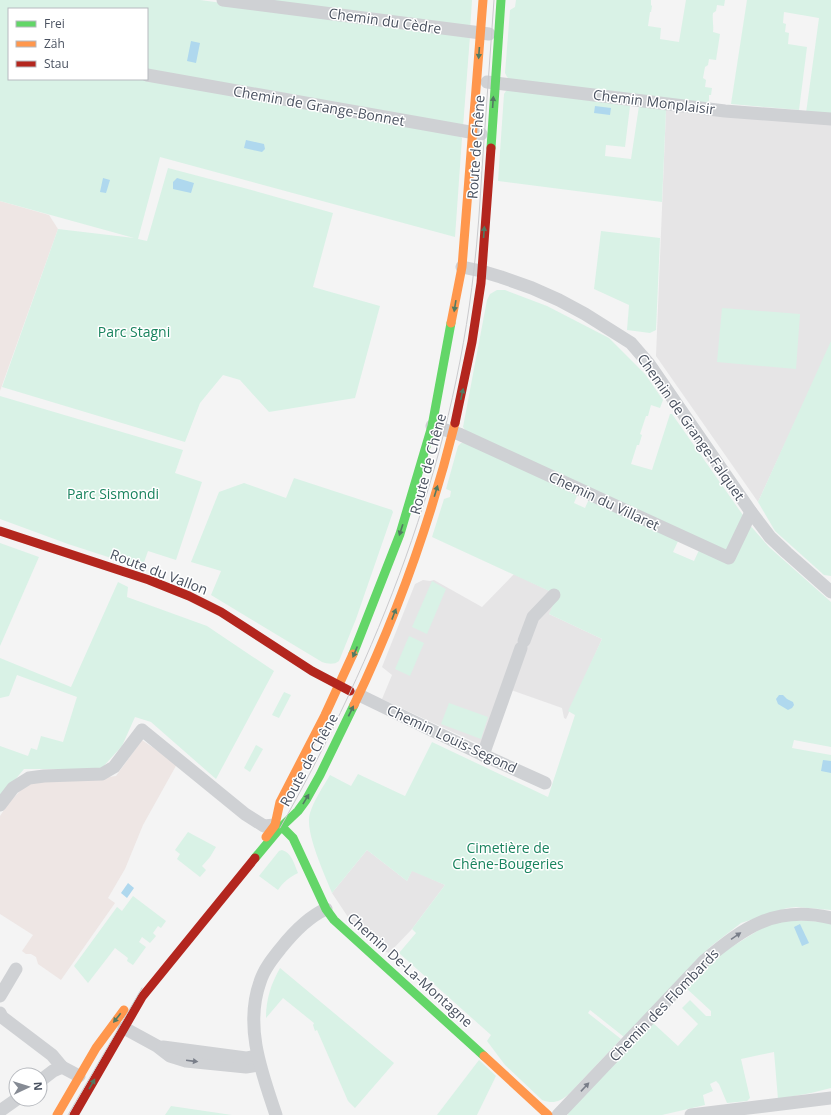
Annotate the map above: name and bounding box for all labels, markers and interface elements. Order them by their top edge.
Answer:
street label: Chemin du Cèdre [327,3,443,38]
legend [8,8,148,80]
text: Frei [44,15,65,32]
text: Zäh [44,35,65,52]
one-way arrow [476,47,483,59]
text: Stau [44,55,69,72]
street label: Chemin de Grange-Bonnet [232,81,406,130]
street label: Chemin Monplaisir [592,85,716,118]
street label: Route de Chêne [462,94,489,199]
one-way arrow [490,96,497,108]
one-way arrow [480,226,487,238]
one-way arrow [452,300,458,312]
park label: Parc Stagni [98,322,170,341]
street label: Chemin de Grange-Falquet [633,350,749,504]
one-way arrow [459,387,465,400]
street label: Route de Chêne [405,411,450,517]
street label: Chemin du Villaret [546,467,663,535]
park label: Parc Sismondi [67,484,159,503]
one-way arrow [433,485,439,497]
one-way arrow [398,525,404,537]
street label: Route du Vallon [108,544,211,599]
one-way arrow [391,608,397,620]
one-way arrow [351,646,357,658]
street label: Chemin Louis-Segond [384,700,520,777]
one-way arrow [348,706,354,717]
street label: Route de Chêne [275,710,342,810]
one-way arrow [302,793,309,805]
park label: Cimetière de Chêne-Bougeries [452,838,564,873]
street label: Chemin De-La-Montagne [344,908,477,1031]
one-way arrow [731,932,741,940]
street label: Chemin des Flombards [605,944,723,1065]
one-way arrow [113,1013,121,1024]
one-way arrow [186,1058,198,1064]
north arrow [8,1067,48,1107]
one-way arrow [89,1078,96,1090]
text: N [31,1081,46,1091]
one-way arrow [580,1082,590,1092]

